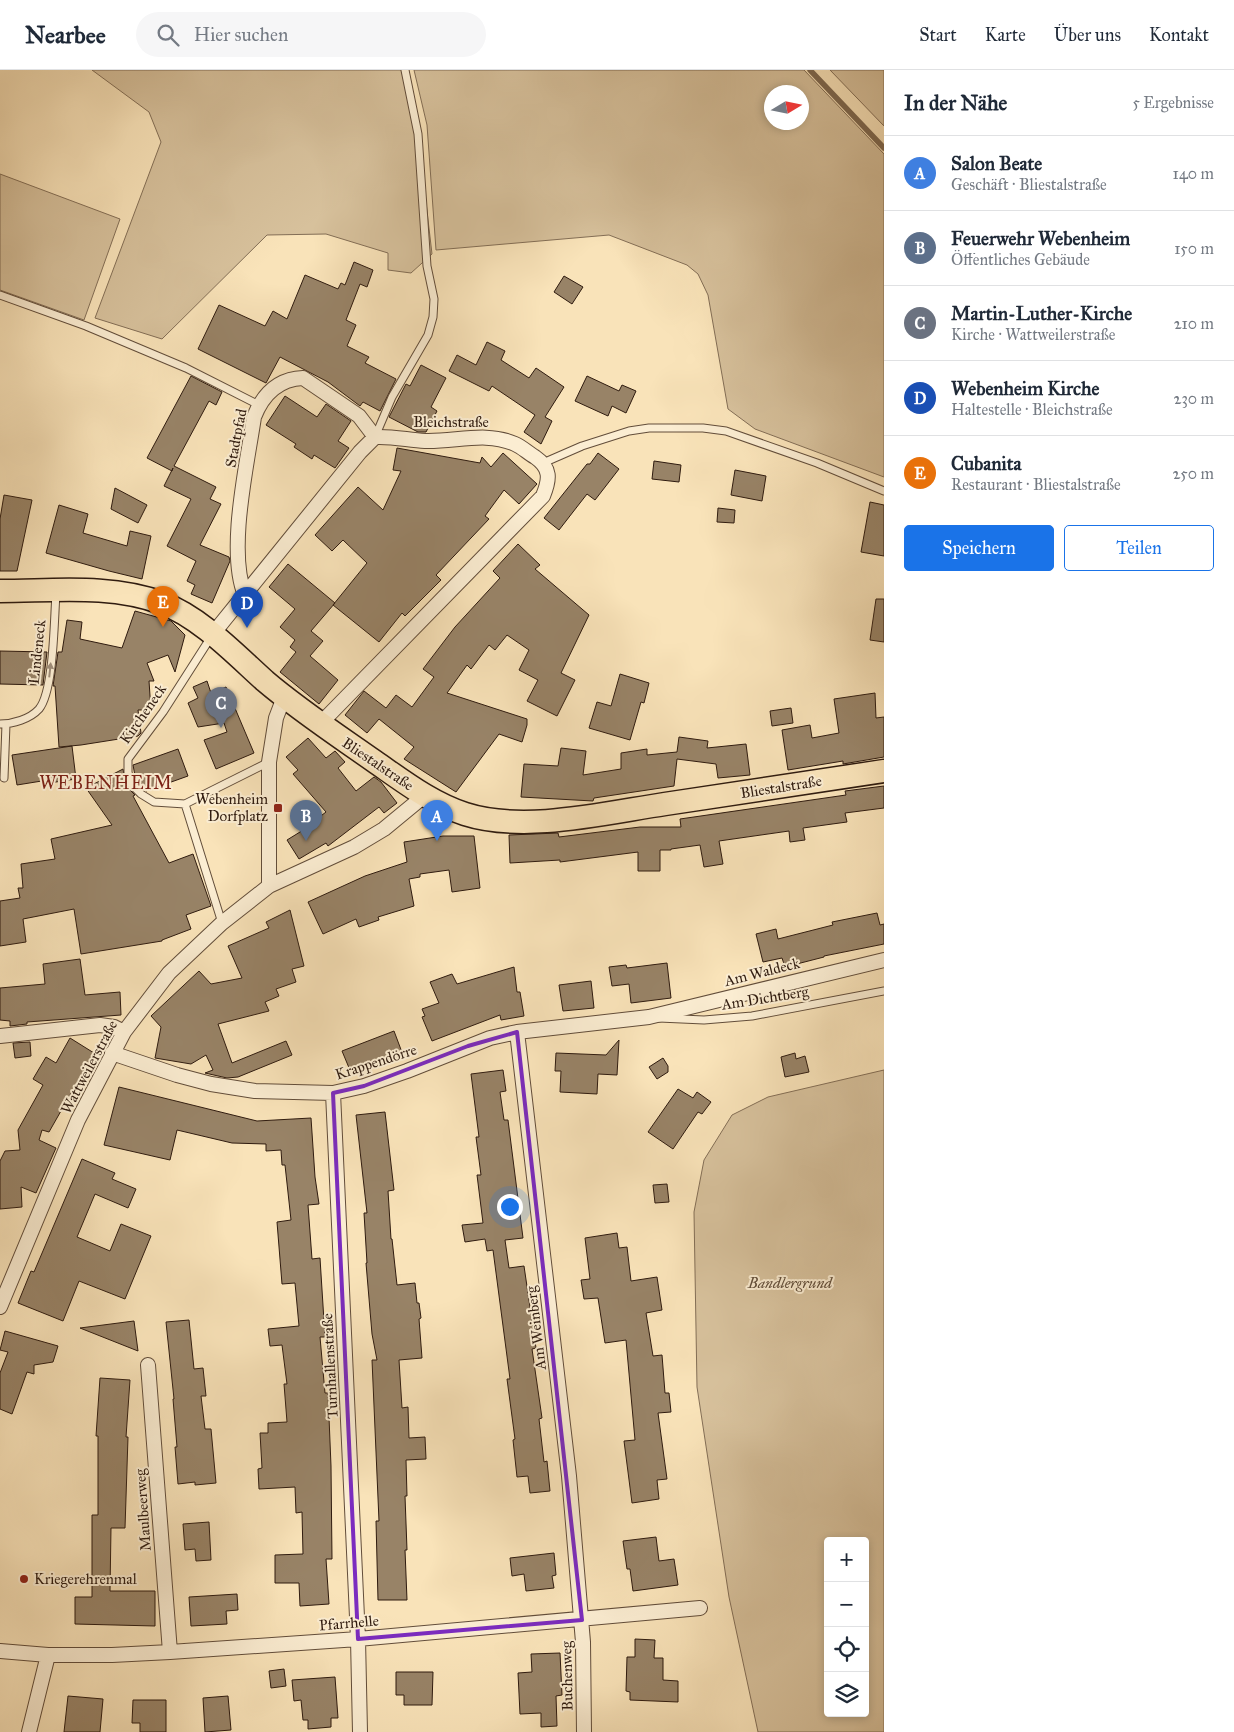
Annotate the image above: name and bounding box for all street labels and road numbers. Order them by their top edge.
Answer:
street label: Stadtpfad [221,407,251,469]
street label: Bleichstraße [413,413,489,431]
street label: Lindeneck [25,619,49,685]
street label: Kircheneck [116,681,170,747]
street label: Bliestalstraße [339,734,417,794]
street label: Bliestalstraße [739,772,823,802]
street label: Am Waldeck [722,954,802,990]
street label: Am Dichtberg [719,982,811,1014]
street label: Wattweilerstraße [57,1017,121,1117]
street label: Krappendörre [333,1040,419,1084]
street label: Am Weinberg [522,1284,550,1372]
street label: Turnhallenstraße [318,1313,342,1419]
street label: Maulbeerweg [131,1467,155,1552]
street label: Pfarrhelle [318,1611,380,1635]
street label: Buchenweg [557,1640,577,1711]

